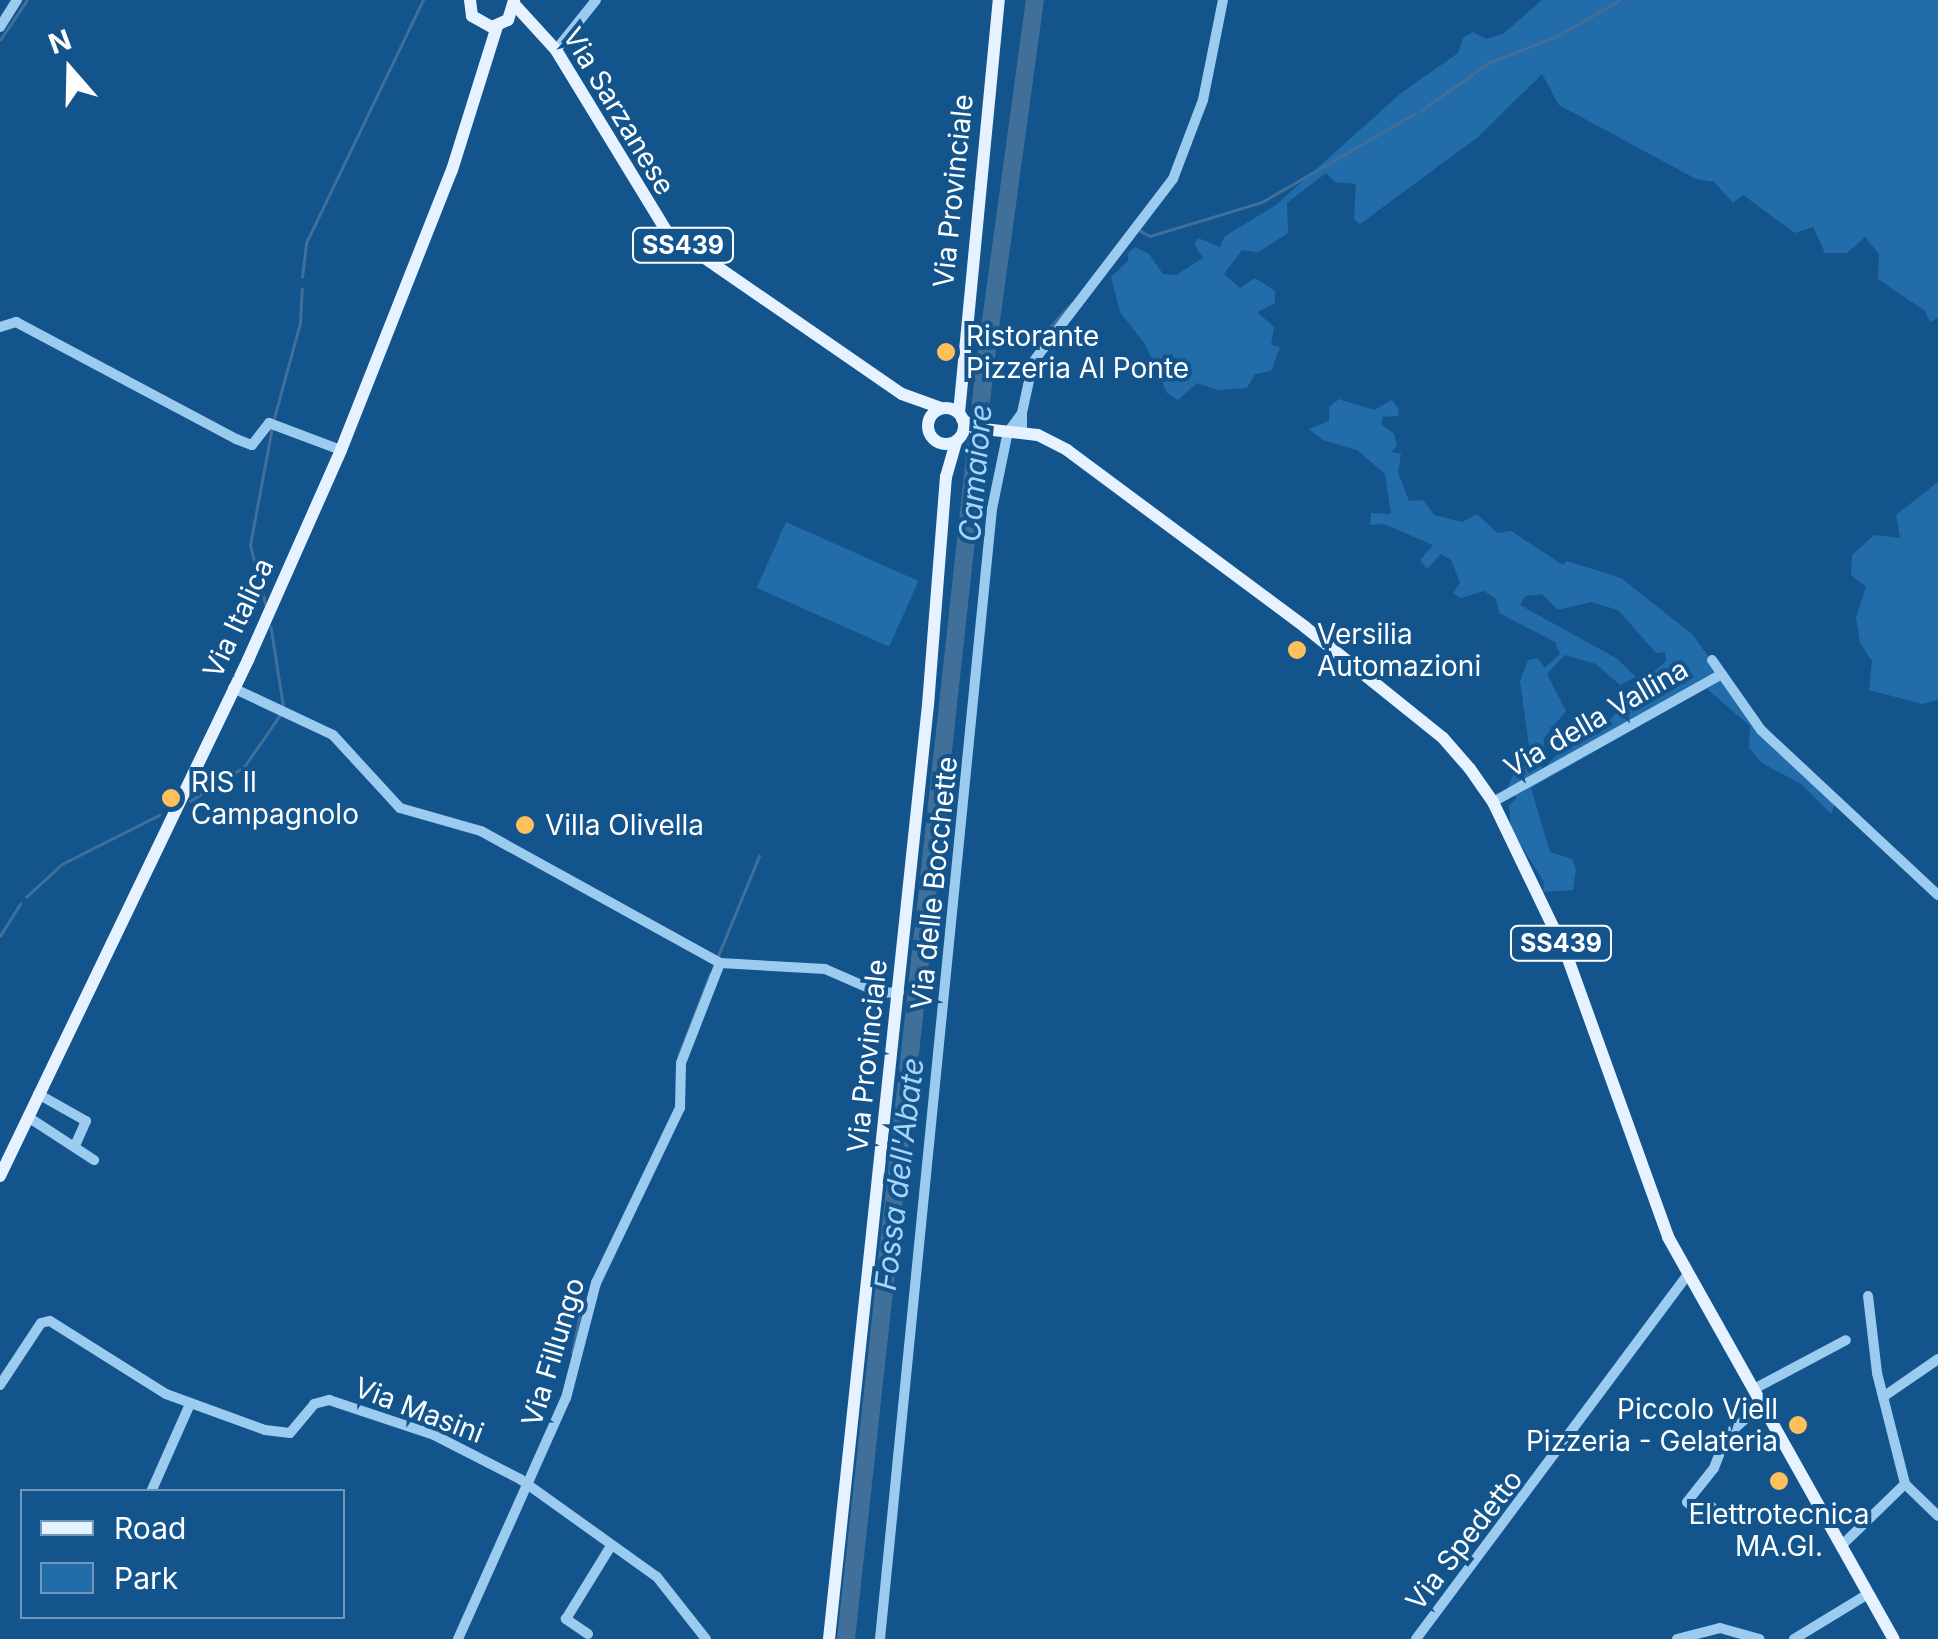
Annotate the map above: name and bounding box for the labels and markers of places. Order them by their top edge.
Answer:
place label: Ristorante Pizzeria Al Ponte [966,319,1189,385]
marker: Ristorante Pizzeria Al Ponte [935,341,957,363]
place label: Versilia Automazioni [1317,617,1481,683]
marker: Versilia Automazioni [1286,639,1308,661]
place label: RIS Il Campagnolo [191,765,359,831]
marker: RIS Il Campagnolo [160,787,182,809]
place label: Villa Olivella [545,808,704,842]
marker: Villa Olivella [514,814,536,836]
place label: Piccolo Viell Pizzeria - Gelateria [1526,1392,1778,1458]
marker: Piccolo Viell Pizzeria - Gelateria [1787,1414,1809,1436]
marker: Elettrotecnica MA.GI. [1768,1470,1790,1492]
place label: Elettrotecnica MA.GI. [1689,1497,1869,1563]

